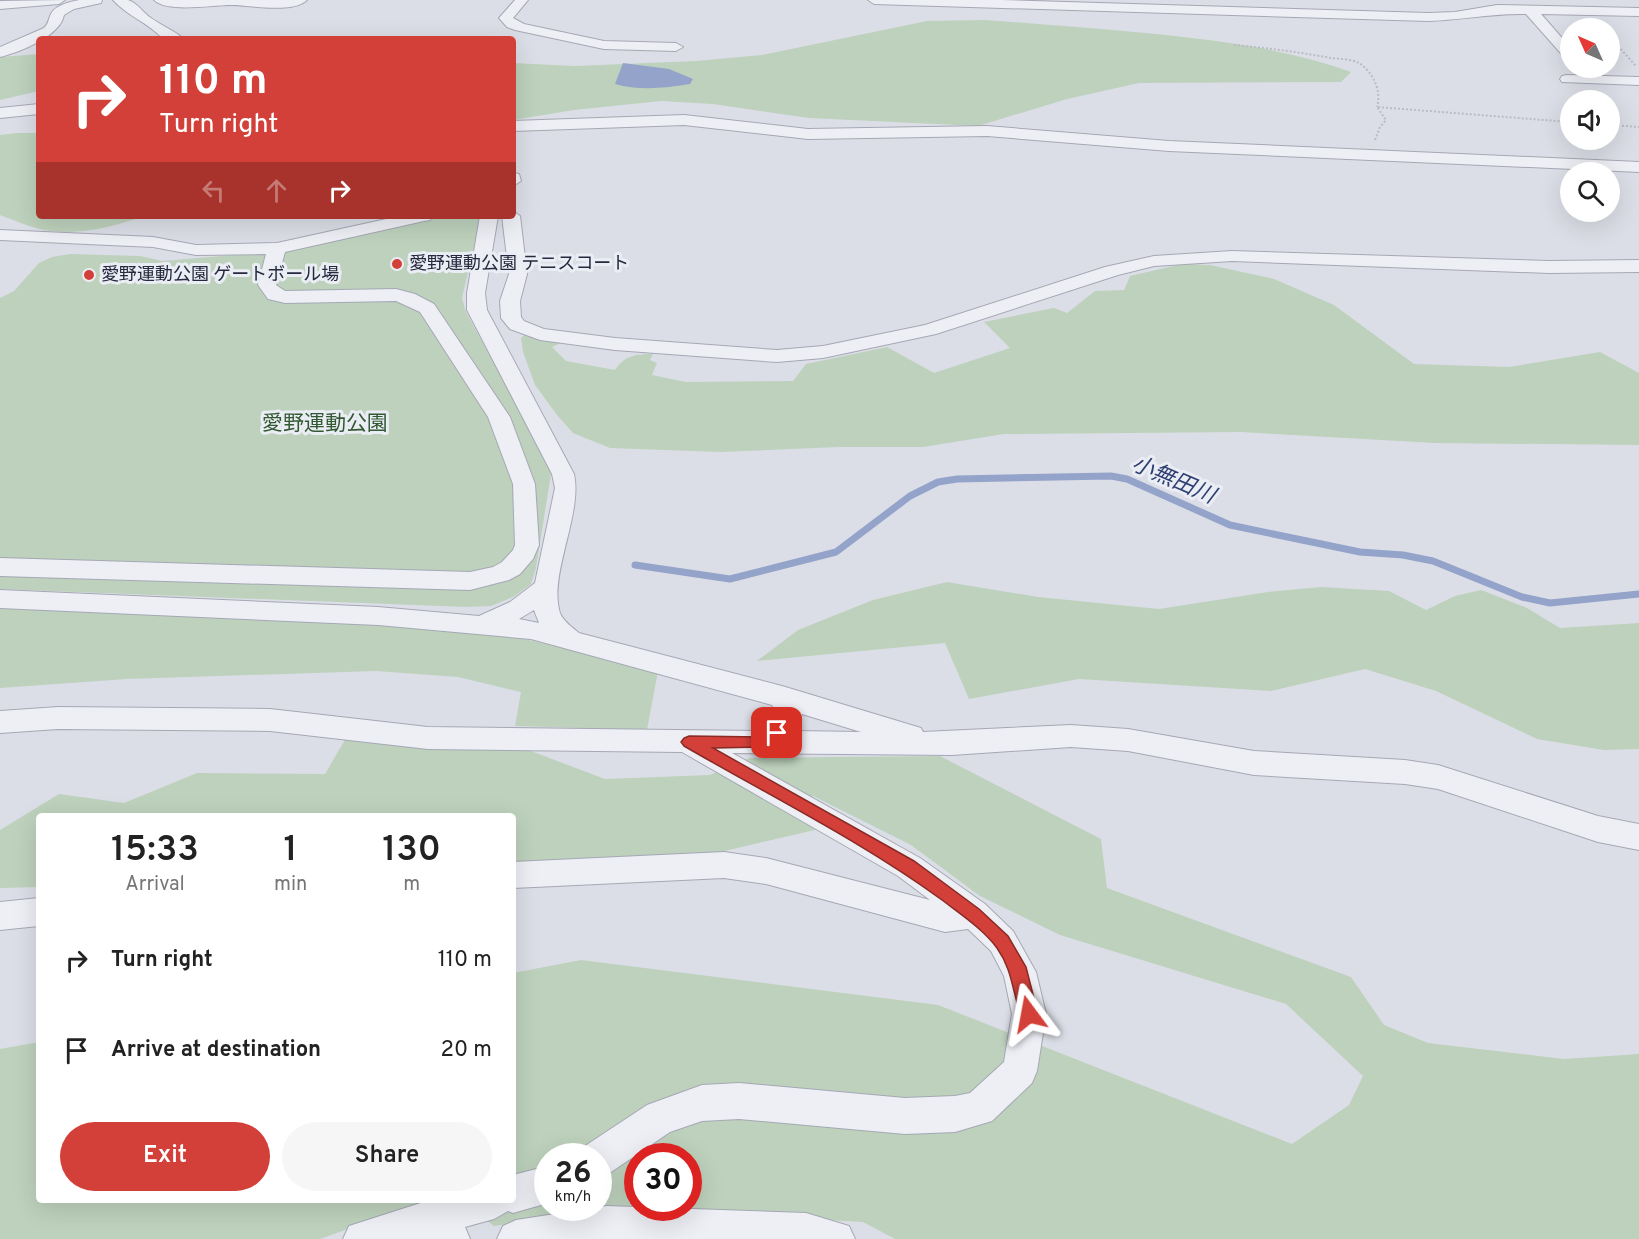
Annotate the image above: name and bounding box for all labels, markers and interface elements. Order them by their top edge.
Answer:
north arrow [1560,18,1620,78]
map controls [1560,18,1620,222]
text: 110 m [159,56,268,109]
icon: right [60,60,138,138]
button: sound [1560,90,1620,150]
text: Turn right [159,108,278,142]
button: search [1560,162,1620,222]
icon: left [197,174,230,207]
icon: ahead [260,174,293,207]
icon: right [323,174,356,207]
place label: 愛野運動公園 テニスコート [409,253,629,276]
marker: 愛野運動公園 テニスコート [390,257,404,271]
place label: 愛野運動公園 ゲートボール場 [101,264,339,287]
marker: 愛野運動公園 ゲートボール場 [82,268,96,282]
park label: 愛野運動公園 [262,411,388,438]
water label: 小無田川 [1127,451,1221,511]
pin [751,707,802,758]
icon: arrive [760,716,793,749]
text: 15:33 [111,828,199,874]
text: 1 [284,828,298,874]
text: 130 [382,828,441,874]
text: Arrival [125,872,185,898]
text: min [274,872,307,898]
text: m [403,872,420,898]
icon: right [60,944,93,977]
text: Turn right [111,947,213,974]
text: 110 m [438,947,492,974]
position arrow [997,982,1061,1046]
icon: arrive [60,1034,93,1067]
text: Arrive at destination [111,1037,321,1064]
text: 20 m [441,1037,492,1064]
button: Exit [60,1122,270,1191]
button: Share [282,1122,492,1191]
speed limit sign: 30 [624,1143,702,1221]
text: 26 [555,1156,591,1193]
text: km/h [555,1188,591,1207]

